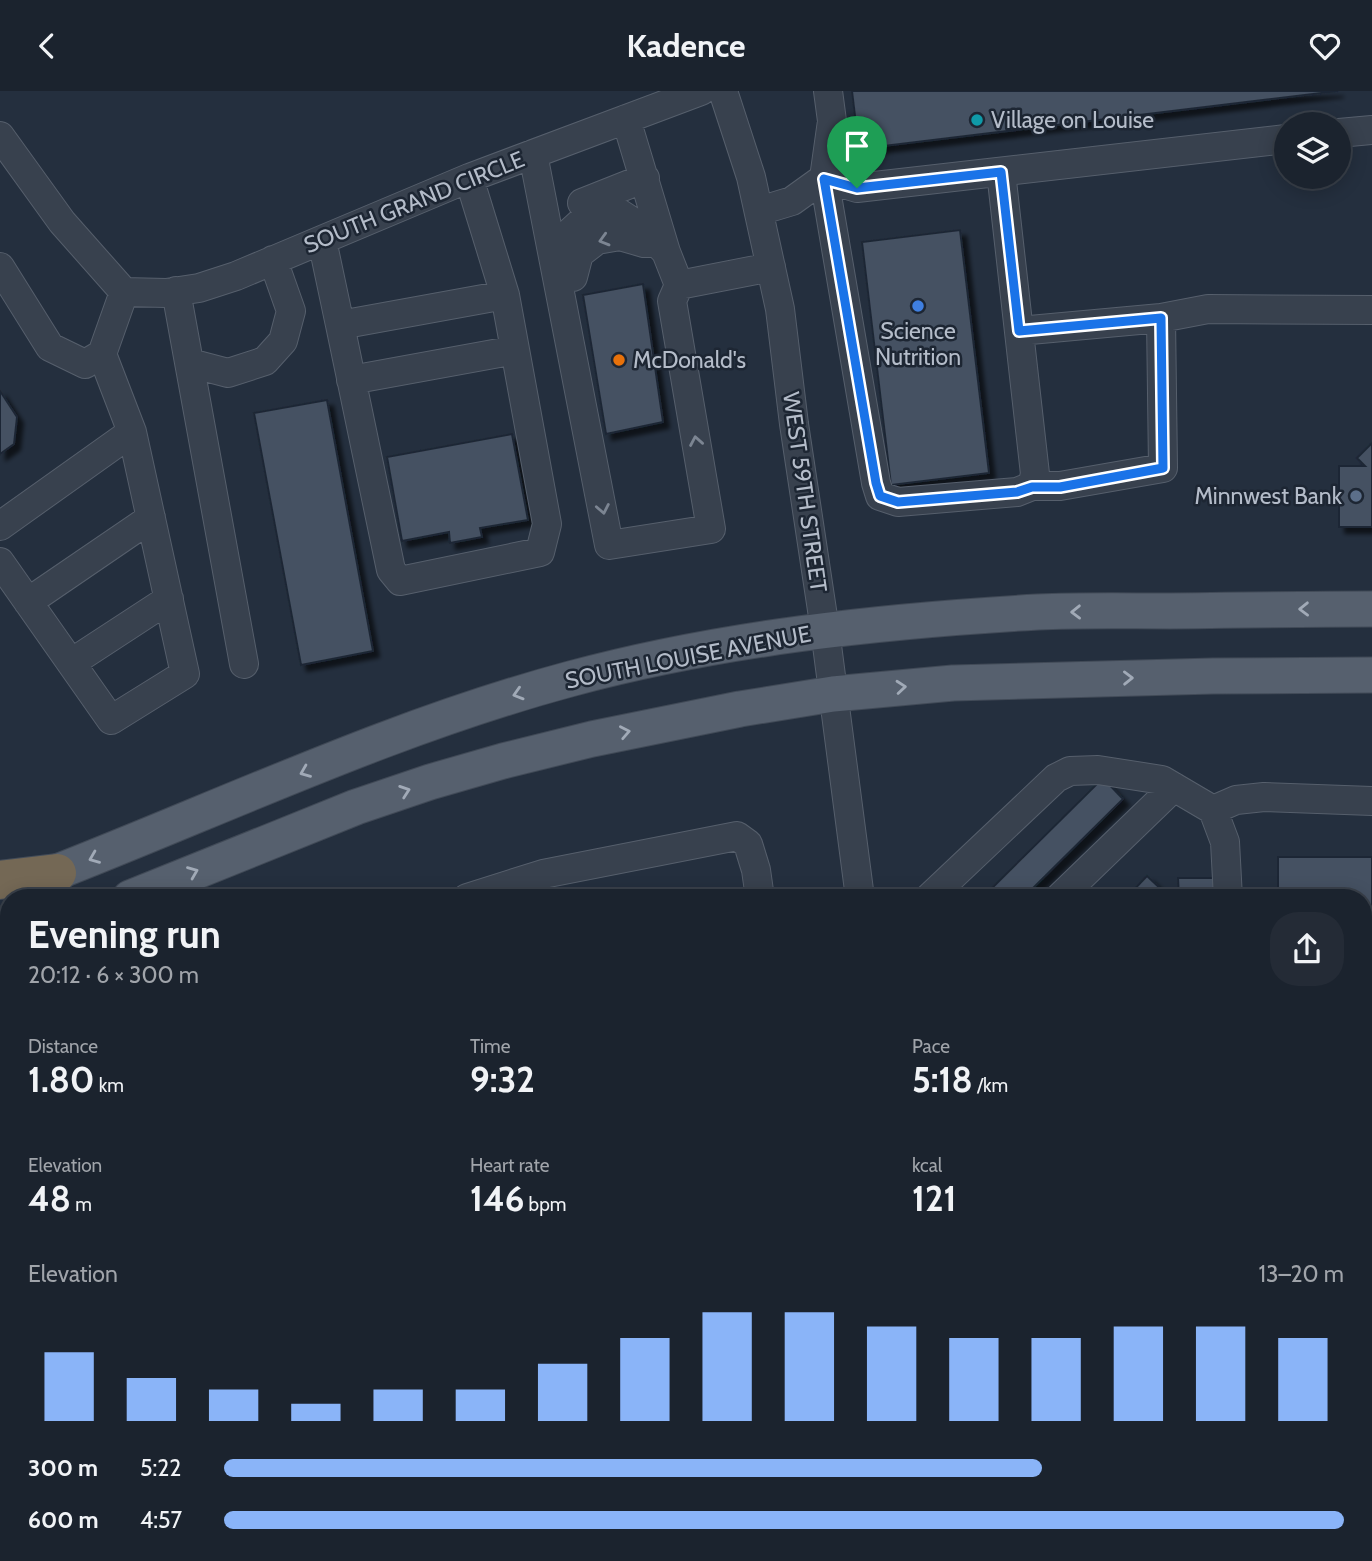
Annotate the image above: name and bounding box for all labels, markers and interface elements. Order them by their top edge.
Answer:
text: Kadence [626,26,746,65]
icon: back [28,27,66,65]
icon: heart [1306,27,1344,65]
place label: Village on Louise [991,106,1154,134]
marker: Village on Louise [969,112,985,128]
map controls [1274,112,1351,189]
button: layers [1274,112,1351,189]
pin [827,116,887,188]
icon: arrive [838,127,876,165]
street label: SOUTH GRAND CIRCLE [300,145,528,259]
one-way arrow [599,231,611,246]
marker: Science Nutrition [910,298,926,314]
place label: Science Nutrition [875,317,961,371]
place label: McDonald's [633,346,746,374]
marker: McDonald's [611,352,627,368]
street label: WEST 59TH STREET [777,390,833,594]
one-way arrow [689,435,704,447]
place label: Minnwest Bank [1194,482,1343,510]
marker: Minnwest Bank [1348,488,1364,504]
one-way arrow [594,503,609,515]
one-way arrow [1298,602,1309,617]
one-way arrow [1071,604,1082,619]
street label: SOUTH LOUISE AVENUE [563,619,813,695]
one-way arrow [1123,671,1134,686]
one-way arrow [896,680,907,695]
one-way arrow [513,686,525,701]
one-way arrow [619,726,631,741]
one-way arrow [299,764,312,778]
one-way arrow [399,785,411,799]
one-way arrow [89,849,101,863]
one-way arrow [186,866,198,880]
text: Evening run [28,911,221,958]
button: share [1270,912,1344,986]
text: 20:12 · 6 × 300 m [28,961,199,989]
text: Distance [28,1035,98,1058]
text: Time [470,1035,510,1058]
text: Pace [912,1035,950,1058]
text: 1.80 [28,1058,95,1101]
text: 9:32 [470,1058,535,1101]
text: 5:18 [912,1058,973,1101]
text: km [95,1074,124,1097]
text: /km [973,1074,1008,1097]
text: Elevation [28,1154,102,1177]
text: Heart rate [470,1154,550,1177]
text: kcal [912,1154,942,1177]
text: 48 [28,1177,71,1220]
text: 146 [470,1177,524,1220]
text: 121 [912,1177,956,1220]
text: m [71,1193,92,1216]
text: bpm [524,1193,566,1216]
text: Elevation [28,1260,118,1288]
text: 13–20 m [1258,1260,1344,1288]
text: 300 m [28,1454,98,1482]
text: 5:22 [140,1454,181,1482]
text: 600 m [28,1506,99,1534]
text: 4:57 [140,1506,182,1534]

